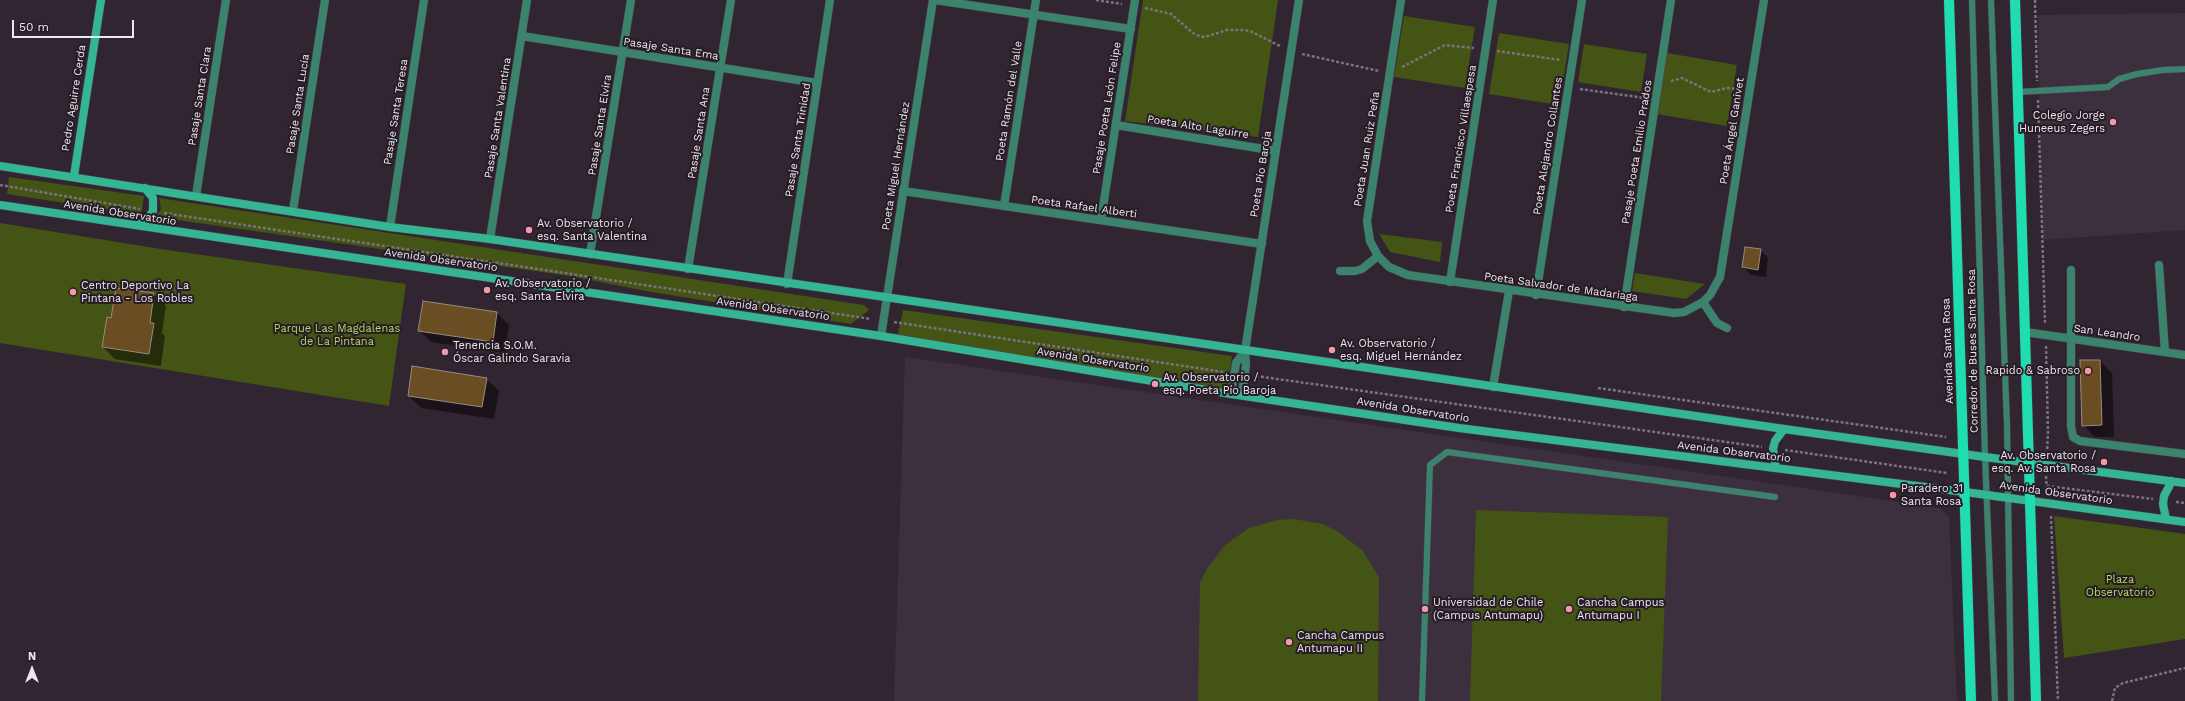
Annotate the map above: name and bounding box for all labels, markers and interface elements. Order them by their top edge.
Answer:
scale bar [14,12,136,38]
text: 50 m [19,20,49,34]
street label: Pasaje Santa Ema [622,35,720,63]
street label: Poeta Ramón del Valle [993,40,1025,162]
street label: Pasaje Poeta León Felipe [1090,41,1124,175]
street label: Pedro Aguirre Cerda [59,44,89,152]
street label: Pasaje Santa Clara [186,46,214,146]
street label: Pasaje Santa Lucía [284,53,312,155]
street label: Pasaje Santa Valentina [482,57,514,179]
street label: Pasaje Santa Teresa [381,58,411,166]
street label: Poeta Francisco Villaespesa [1443,64,1479,214]
street label: Pasaje Santa Elvira [586,74,614,176]
street label: Poeta Alejandro Collantes [1531,76,1565,216]
street label: Poeta Ángel Ganivet [1717,77,1747,185]
street label: Pasaje Poeta Emilio Prados [1619,79,1655,225]
street label: Pasaje Santa Trinidad [782,82,814,198]
street label: Pasaje Santa Ana [685,86,713,180]
street label: Poeta Juan Ruiz Peña [1351,91,1383,207]
street label: Poeta Miguel Hernández [879,101,913,231]
place label: Colegio Jorge Huneeus Zegers [2019,109,2105,135]
street label: Poeta Alto Laguirre [1146,112,1250,142]
marker: Colegio Jorge Huneeus Zegers [2108,117,2118,127]
street label: Poeta Pío Baroja [1248,130,1274,218]
street label: Poeta Rafael Alberti [1030,193,1138,221]
street label: Avenida Observatorio [63,198,177,228]
place label: Av. Observatorio / esq. Santa Valentina [537,217,647,243]
marker: Av. Observatorio / esq. Santa Valentina [524,225,534,235]
street label: Avenida Observatorio [384,246,498,274]
street label: Corredor de Buses Santa Rosa [1965,269,1981,433]
street label: Poeta Salvador de Madariaga [1483,270,1639,304]
place label: Av. Observatorio / esq. Santa Elvira [495,277,591,303]
place label: Centro Deportivo La Pintana - Los Robles [81,279,193,305]
marker: Av. Observatorio / esq. Santa Elvira [482,285,492,295]
marker: Centro Deportivo La Pintana - Los Robles [68,287,78,297]
street label: Avenida Observatorio [716,295,830,323]
street label: Avenida Santa Rosa [1940,298,1956,404]
park label: Parque Las Magdalenas de La Pintana [274,322,400,348]
street label: San Leandro [2073,322,2141,344]
place label: Av. Observatorio / esq. Miguel Hernández [1340,337,1462,363]
place label: Tenencia S.O.M. Óscar Galindo Saravia [453,339,571,365]
street label: Avenida Observatorio [1036,345,1150,375]
marker: Av. Observatorio / esq. Miguel Hernández [1327,345,1337,355]
marker: Tenencia S.O.M. Óscar Galindo Saravia [440,347,450,357]
place label: Rapido & Sabroso [1985,364,2080,378]
marker: Rapido & Sabroso [2083,366,2093,376]
place label: Av. Observatorio / esq. Poeta Pío Baroja [1163,371,1276,397]
marker: Av. Observatorio / esq. Poeta Pío Baroja [1150,379,1160,389]
street label: Avenida Observatorio [1356,395,1470,425]
street label: Avenida Observatorio [1677,438,1791,466]
place label: Av. Observatorio / esq. Av. Santa Rosa [1992,449,2096,475]
marker: Av. Observatorio / esq. Av. Santa Rosa [2099,457,2109,467]
street label: Avenida Observatorio [1999,479,2113,507]
place label: Paradero 31 Santa Rosa [1901,482,1963,508]
marker: Paradero 31 Santa Rosa [1888,490,1898,500]
park label: Plaza Observatorio [2086,573,2154,599]
place label: Universidad de Chile (Campus Antumapu) [1433,596,1543,622]
place label: Cancha Campus Antumapu I [1577,596,1664,622]
marker: Universidad de Chile (Campus Antumapu) [1420,604,1430,614]
marker: Cancha Campus Antumapu I [1564,604,1574,614]
place label: Cancha Campus Antumapu II [1297,629,1384,655]
marker: Cancha Campus Antumapu II [1284,637,1294,647]
north arrow [12,649,52,689]
text: N [28,650,36,663]

